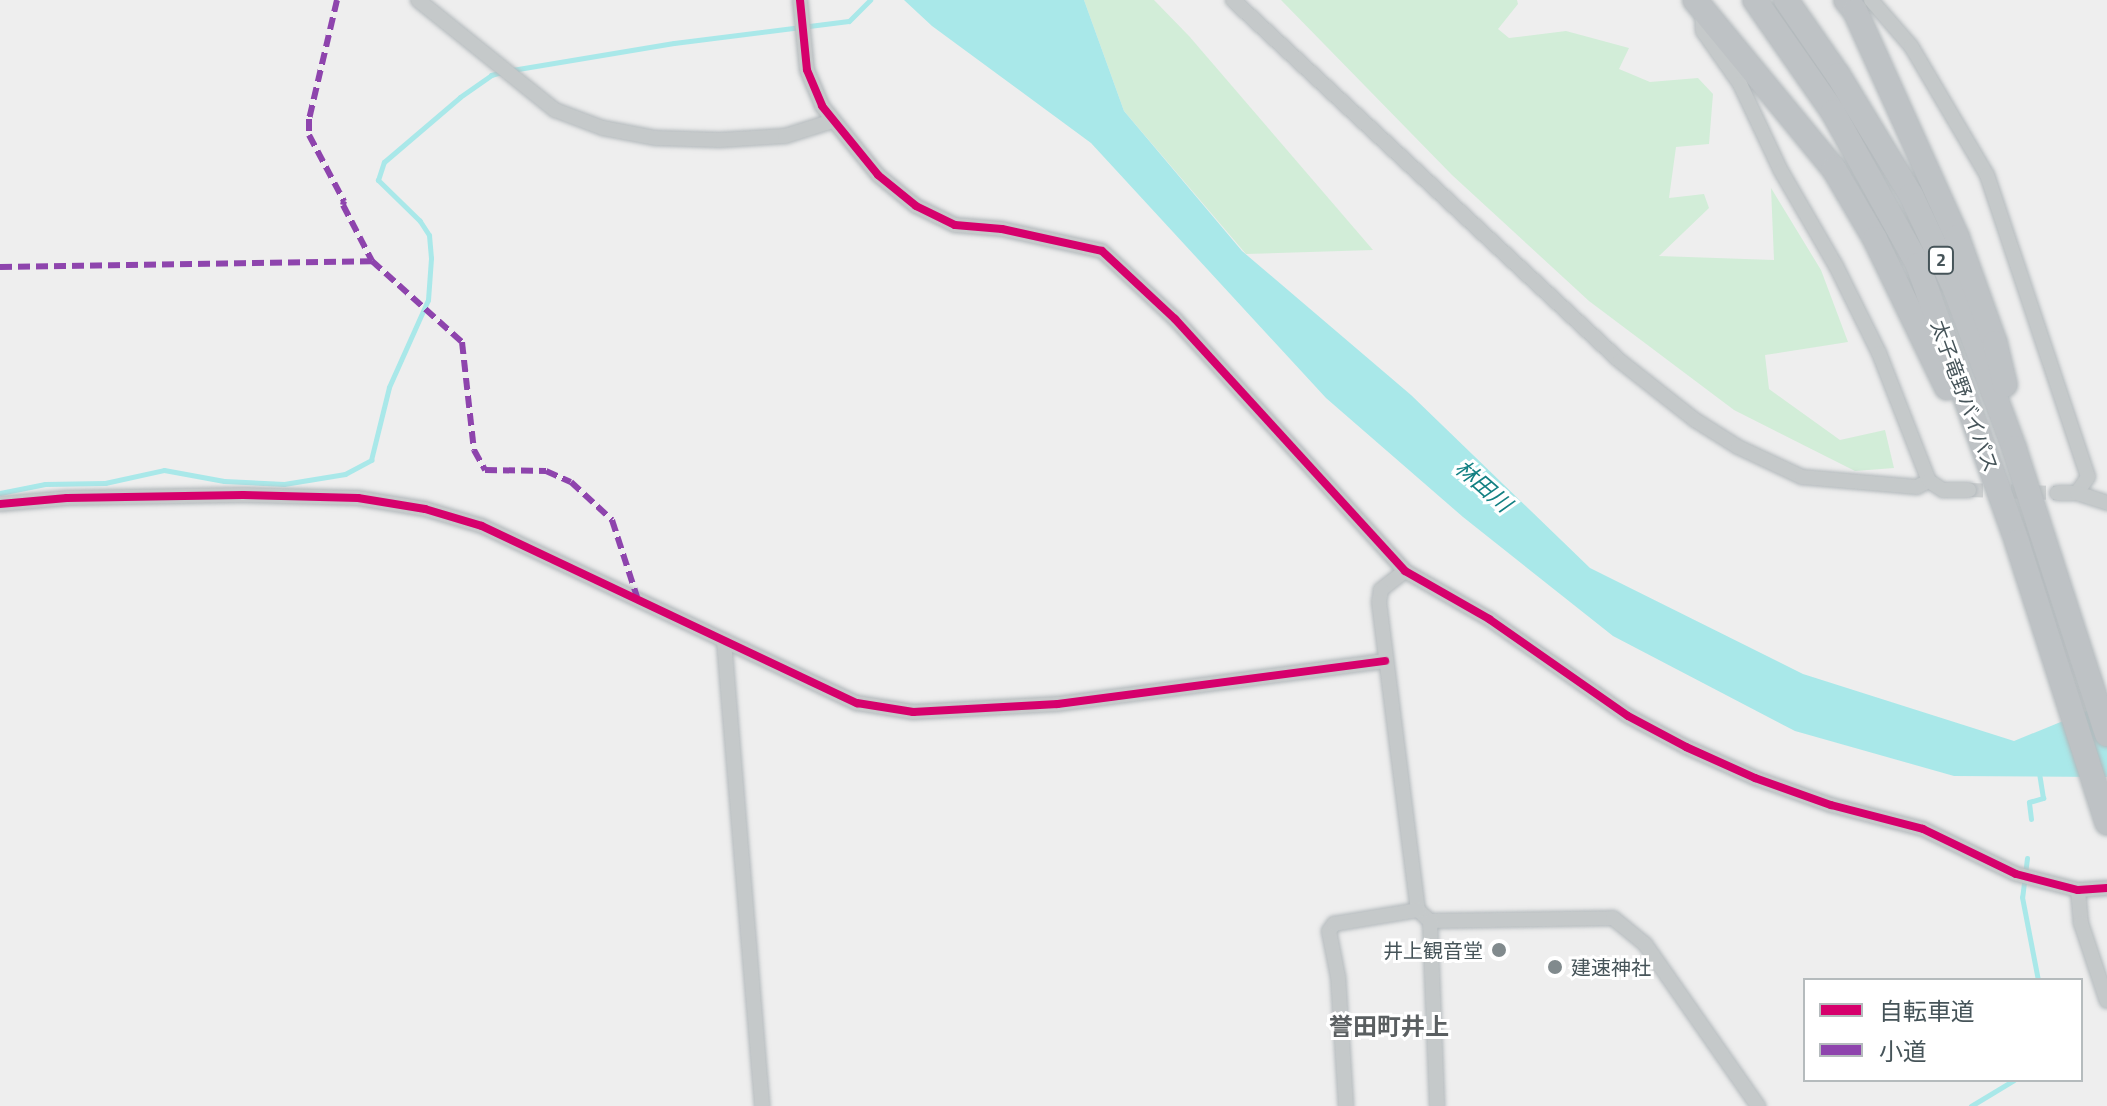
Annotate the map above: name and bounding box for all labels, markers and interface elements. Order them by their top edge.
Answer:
road number: 2 [1927,246,1955,274]
street label: 太子竜野バイパス [1926,317,2004,475]
water label: 林田川 [1449,454,1517,518]
place label: 井上観音堂 [1383,938,1483,962]
marker: 井上観音堂 [1490,941,1508,959]
place label: 建速神社 [1571,955,1651,979]
marker: 建速神社 [1546,958,1564,976]
legend [1803,978,2083,1082]
text: 自転車道 [1879,993,1975,1029]
district label: 誉田町井上 [1329,1013,1449,1041]
text: 小道 [1879,1033,1927,1069]

